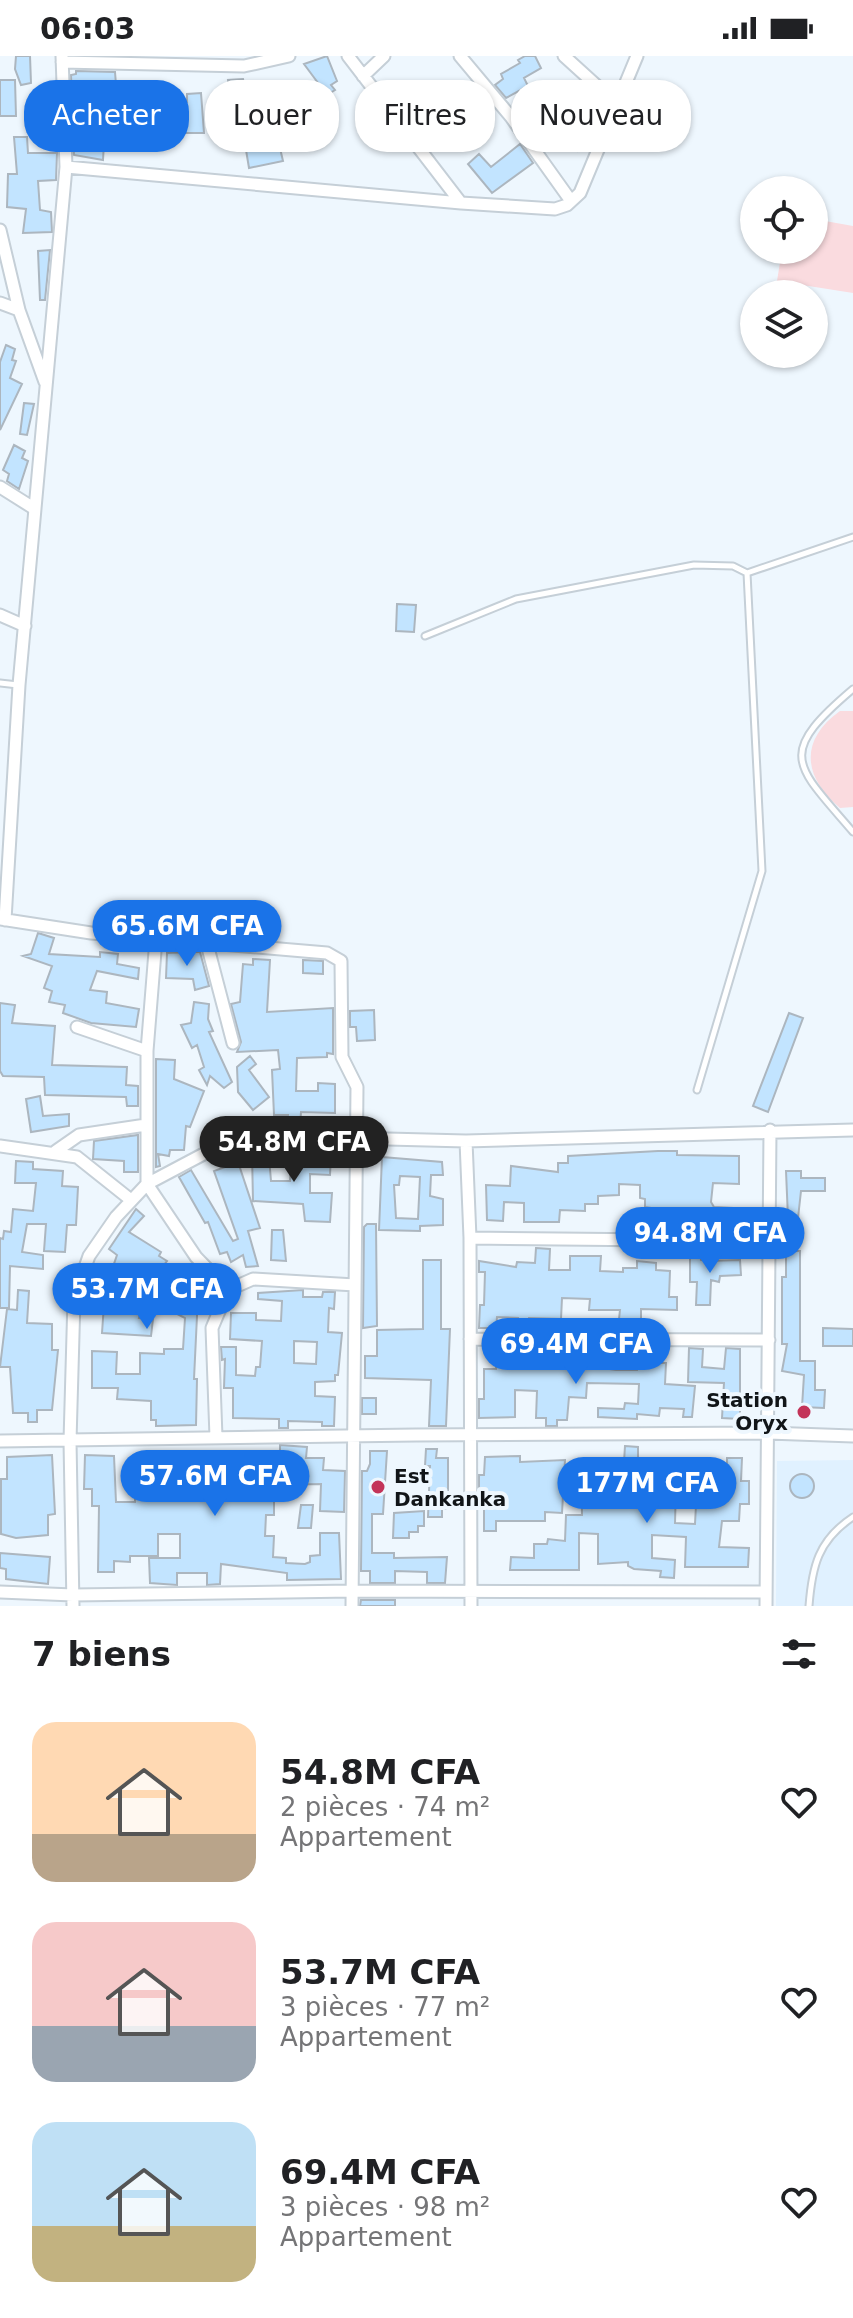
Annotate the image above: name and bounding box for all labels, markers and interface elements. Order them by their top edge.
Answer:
text: 06:03 [40,11,136,46]
chip: Acheter [24,80,189,152]
chip: Louer [205,80,339,152]
chip: Filtres [355,80,495,152]
chip: Nouveau [511,80,691,152]
map controls [740,176,828,368]
button: locate [740,176,828,264]
button: layers [740,280,828,368]
pin: 65.6M CFA [95,900,279,968]
text: 65.6M CFA [110,911,264,941]
pin: 54.8M CFA [202,1116,386,1184]
text: 54.8M CFA [217,1127,371,1157]
pin: 94.8M CFA [618,1207,802,1275]
text: 94.8M CFA [633,1218,787,1248]
pin: 53.7M CFA [55,1263,239,1331]
text: 53.7M CFA [70,1274,224,1304]
pin: 69.4M CFA [484,1318,668,1386]
text: 69.4M CFA [499,1329,653,1359]
place label: Station Oryx [706,1388,788,1435]
marker: Station Oryx [795,1403,813,1421]
pin: 57.6M CFA [123,1450,307,1518]
pin: 177M CFA [564,1457,730,1525]
text: 57.6M CFA [138,1461,292,1491]
place label: Est Dankanka [394,1464,506,1511]
text: 177M CFA [575,1468,719,1498]
marker: Est Dankanka [369,1478,387,1496]
icon: filters [777,1632,821,1676]
text: 7 biens [32,1634,171,1674]
text: 54.8M CFA [280,1752,480,1792]
icon: home [96,1754,192,1850]
icon: heart [777,1780,821,1824]
text: 2 pièces · 74 m² [280,1792,490,1822]
text: Appartement [280,1822,452,1852]
text: 53.7M CFA [280,1952,480,1992]
icon: home [96,1954,192,2050]
icon: heart [777,1980,821,2024]
text: 3 pièces · 77 m² [280,1992,490,2022]
text: Appartement [280,2022,452,2052]
text: 69.4M CFA [280,2152,480,2192]
icon: home [96,2154,192,2250]
icon: heart [777,2180,821,2224]
text: 3 pièces · 98 m² [280,2192,490,2222]
text: Appartement [280,2222,452,2252]

